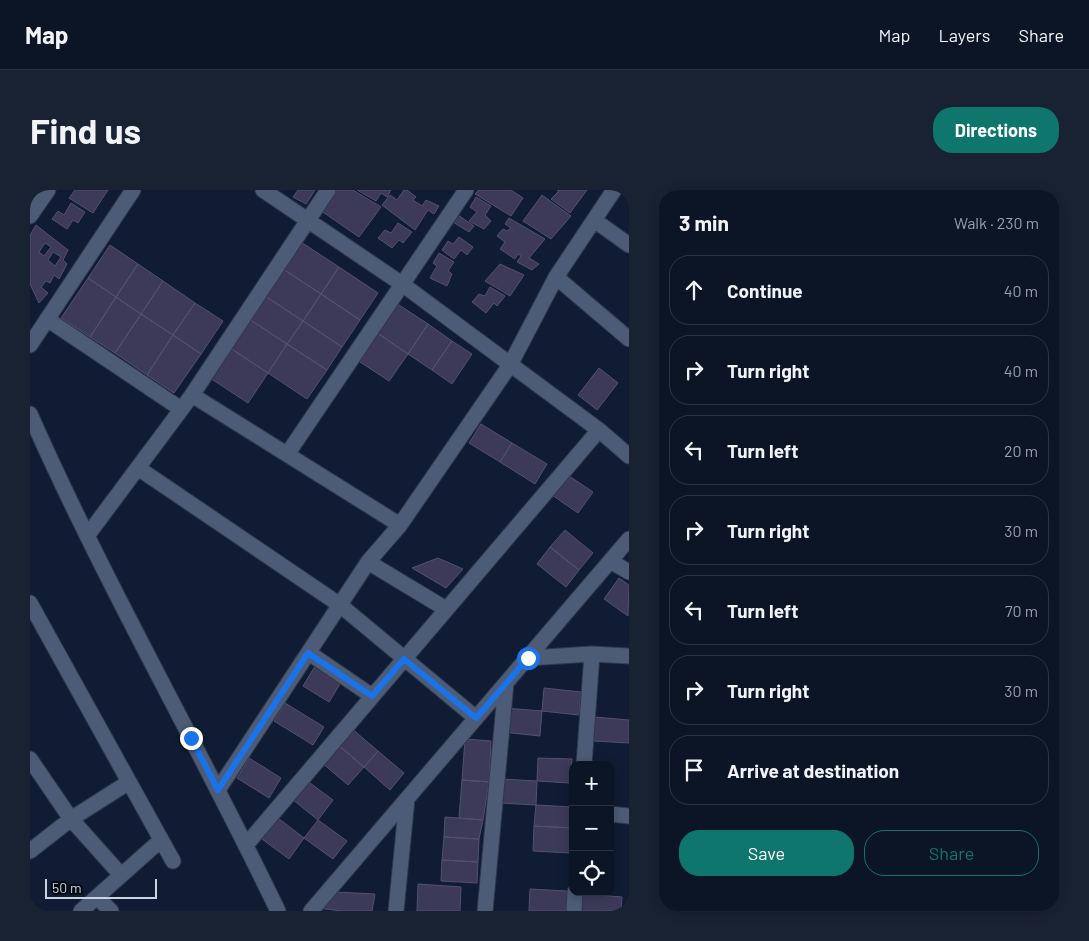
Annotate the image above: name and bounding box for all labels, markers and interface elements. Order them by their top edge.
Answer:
text: Map [25,20,68,49]
text: Map [878,24,910,46]
text: Layers [938,24,991,46]
text: Share [1019,24,1064,46]
button: Directions [933,107,1059,153]
text: Find us [30,109,141,151]
text: 3 min [679,210,729,235]
text: Walk · 230 m [954,213,1039,232]
icon: ahead [680,276,708,304]
text: Continue [727,279,803,302]
text: 40 m [1004,281,1038,300]
icon: right [680,356,708,384]
text: Turn right [727,359,809,382]
text: 40 m [1004,361,1038,380]
icon: left [680,436,708,464]
text: Turn left [727,439,798,462]
text: 20 m [1004,441,1038,460]
icon: right [680,516,708,544]
text: Turn right [727,519,809,542]
text: 30 m [1004,521,1038,540]
icon: left [680,596,708,624]
text: Turn left [727,599,798,622]
text: 70 m [1005,601,1038,620]
route start [517,647,540,670]
icon: right [680,676,708,704]
text: Turn right [727,679,809,702]
text: 30 m [1004,681,1038,700]
route end [180,727,203,750]
icon: arrive [680,756,708,784]
text: Arrive at destination [727,759,899,782]
map controls [569,761,614,896]
button: + [569,761,614,806]
button: − [569,806,614,851]
button: Save [679,830,854,876]
button: Share [864,830,1039,876]
button: locate [569,851,614,896]
scale bar [45,876,158,899]
text: 50 m [52,879,81,896]

